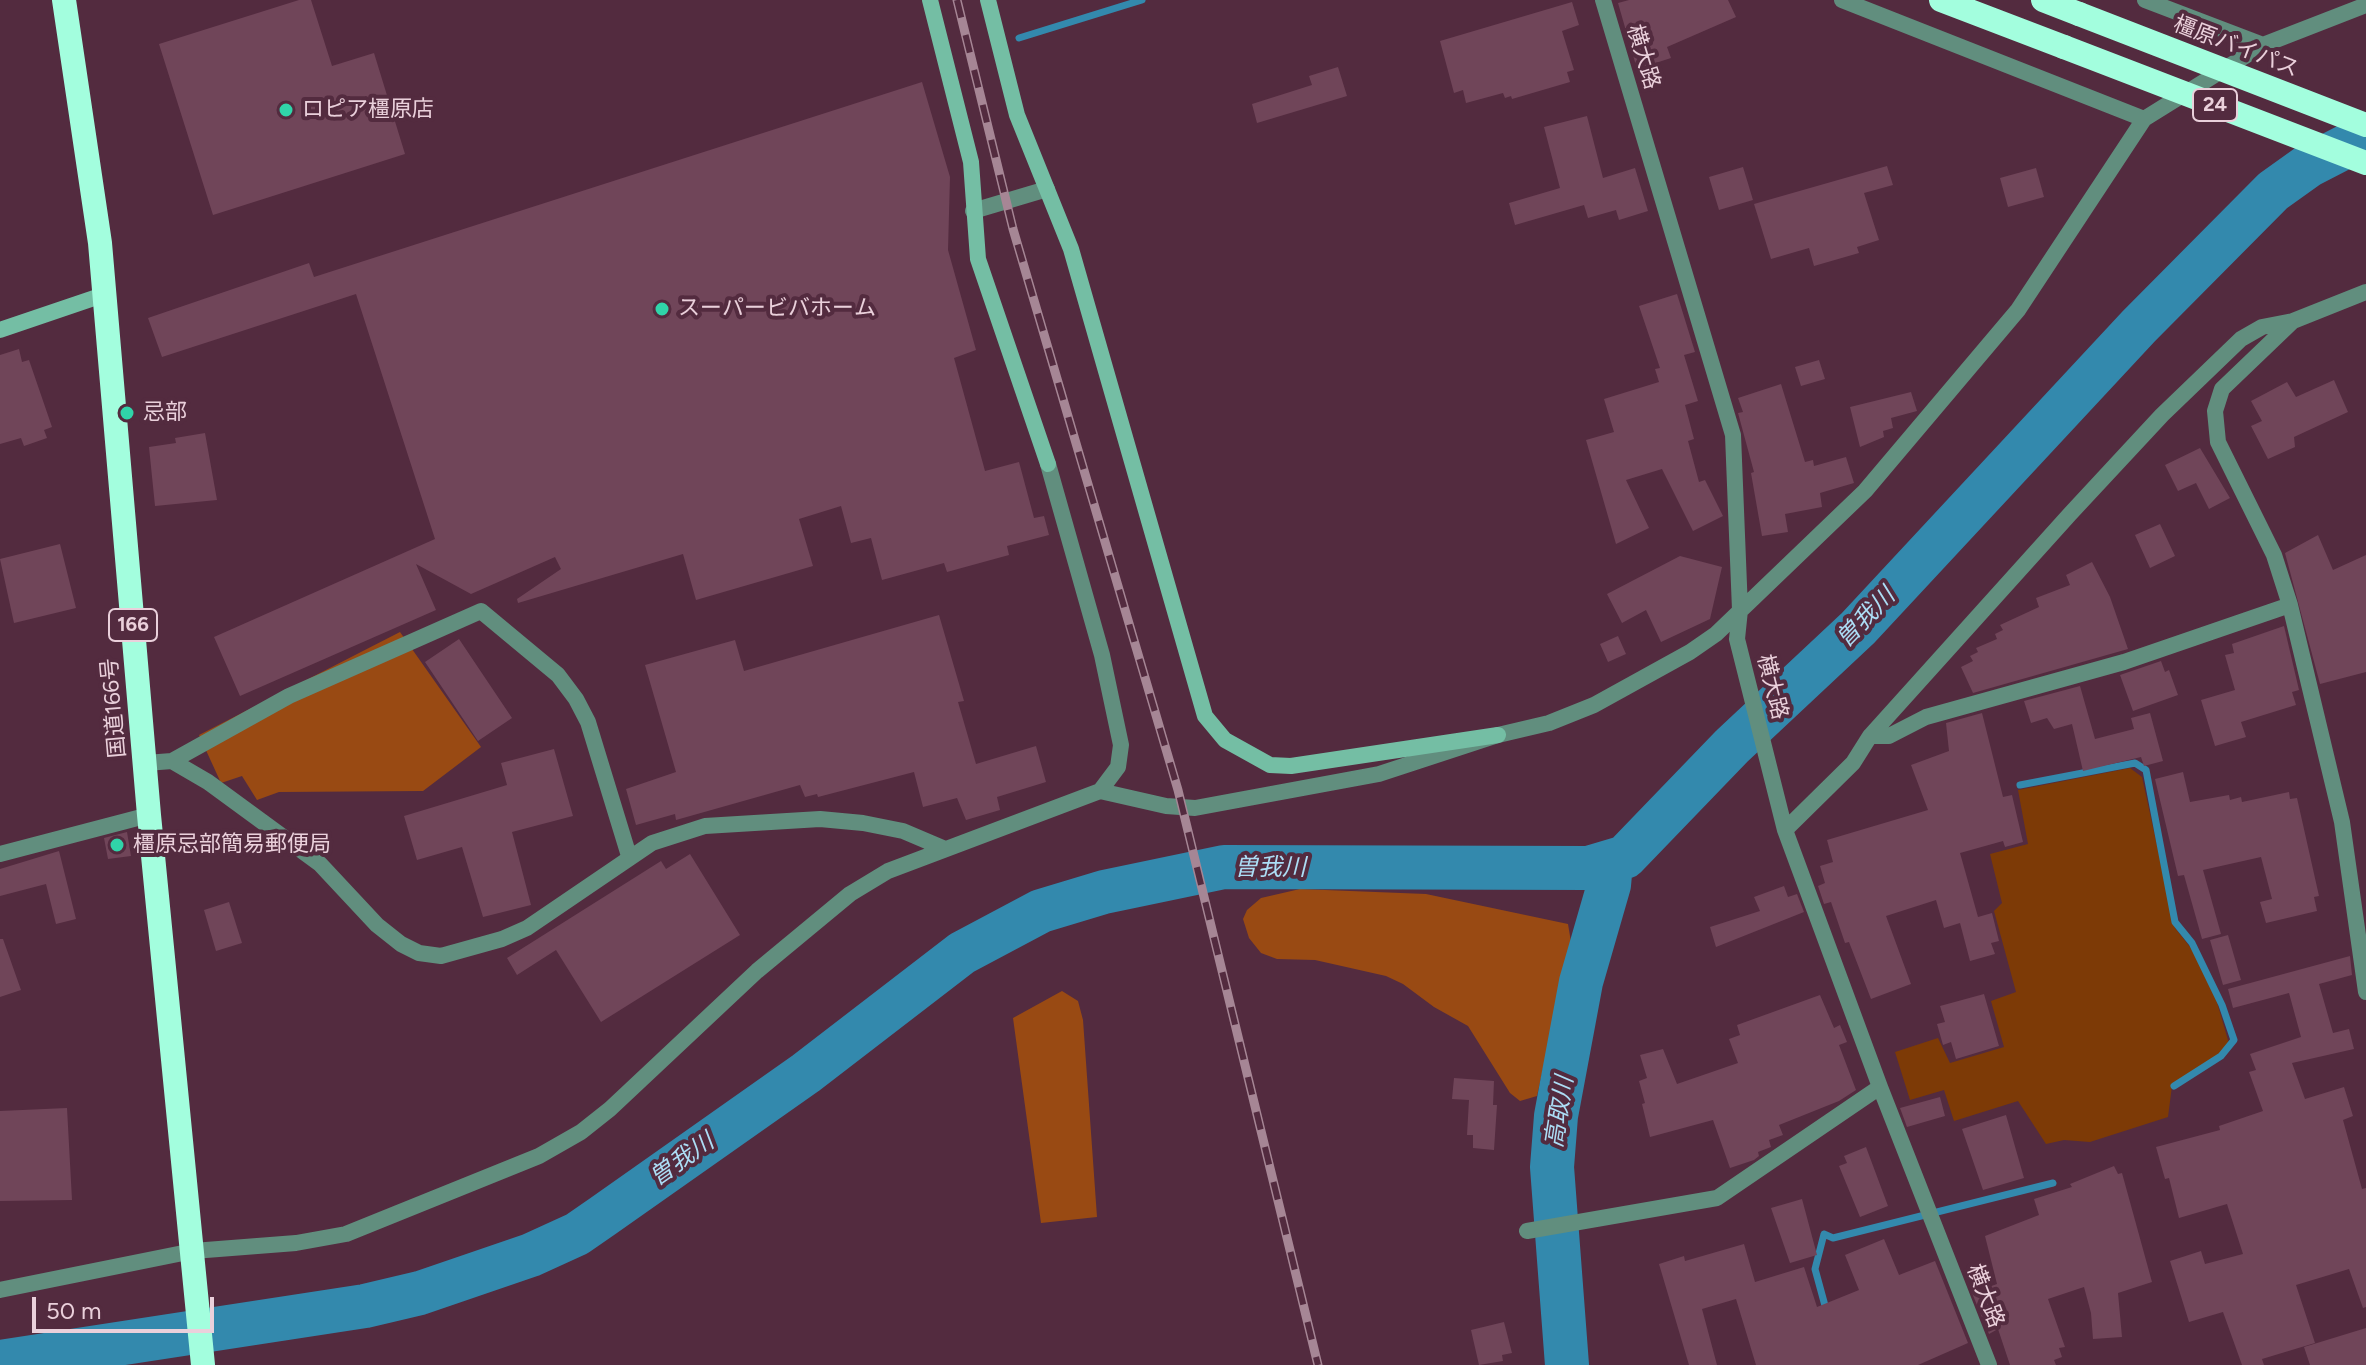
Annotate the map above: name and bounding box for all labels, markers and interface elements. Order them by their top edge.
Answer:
street label: 橿原バイパス [2170,11,2302,83]
street label: 横大路 [1621,22,1665,92]
road number: 24 [2193,89,2237,121]
place label: ロピア橿原店 [302,97,434,123]
marker: ロピア橿原店 [277,101,295,119]
place label: スーパービバホーム [678,296,876,322]
marker: スーパービバホーム [653,300,671,318]
place label: 忌部 [143,400,187,426]
marker: 忌部 [118,404,136,422]
water label: 曽我川 [1831,582,1901,654]
road number: 166 [109,609,157,641]
street label: 横大路 [1751,652,1793,722]
street label: 国道166号 [96,657,132,759]
place label: 橿原忌部簡易郵便局 [133,832,331,858]
marker: 橿原忌部簡易郵便局 [108,836,126,854]
water label: 曽我川 [1234,854,1306,882]
water label: 高取川 [1540,1074,1580,1150]
water label: 曽我川 [644,1128,720,1192]
street label: 横大路 [1961,1260,2009,1332]
scale bar [36,1281,218,1331]
text: 50 m [46,1296,102,1325]

